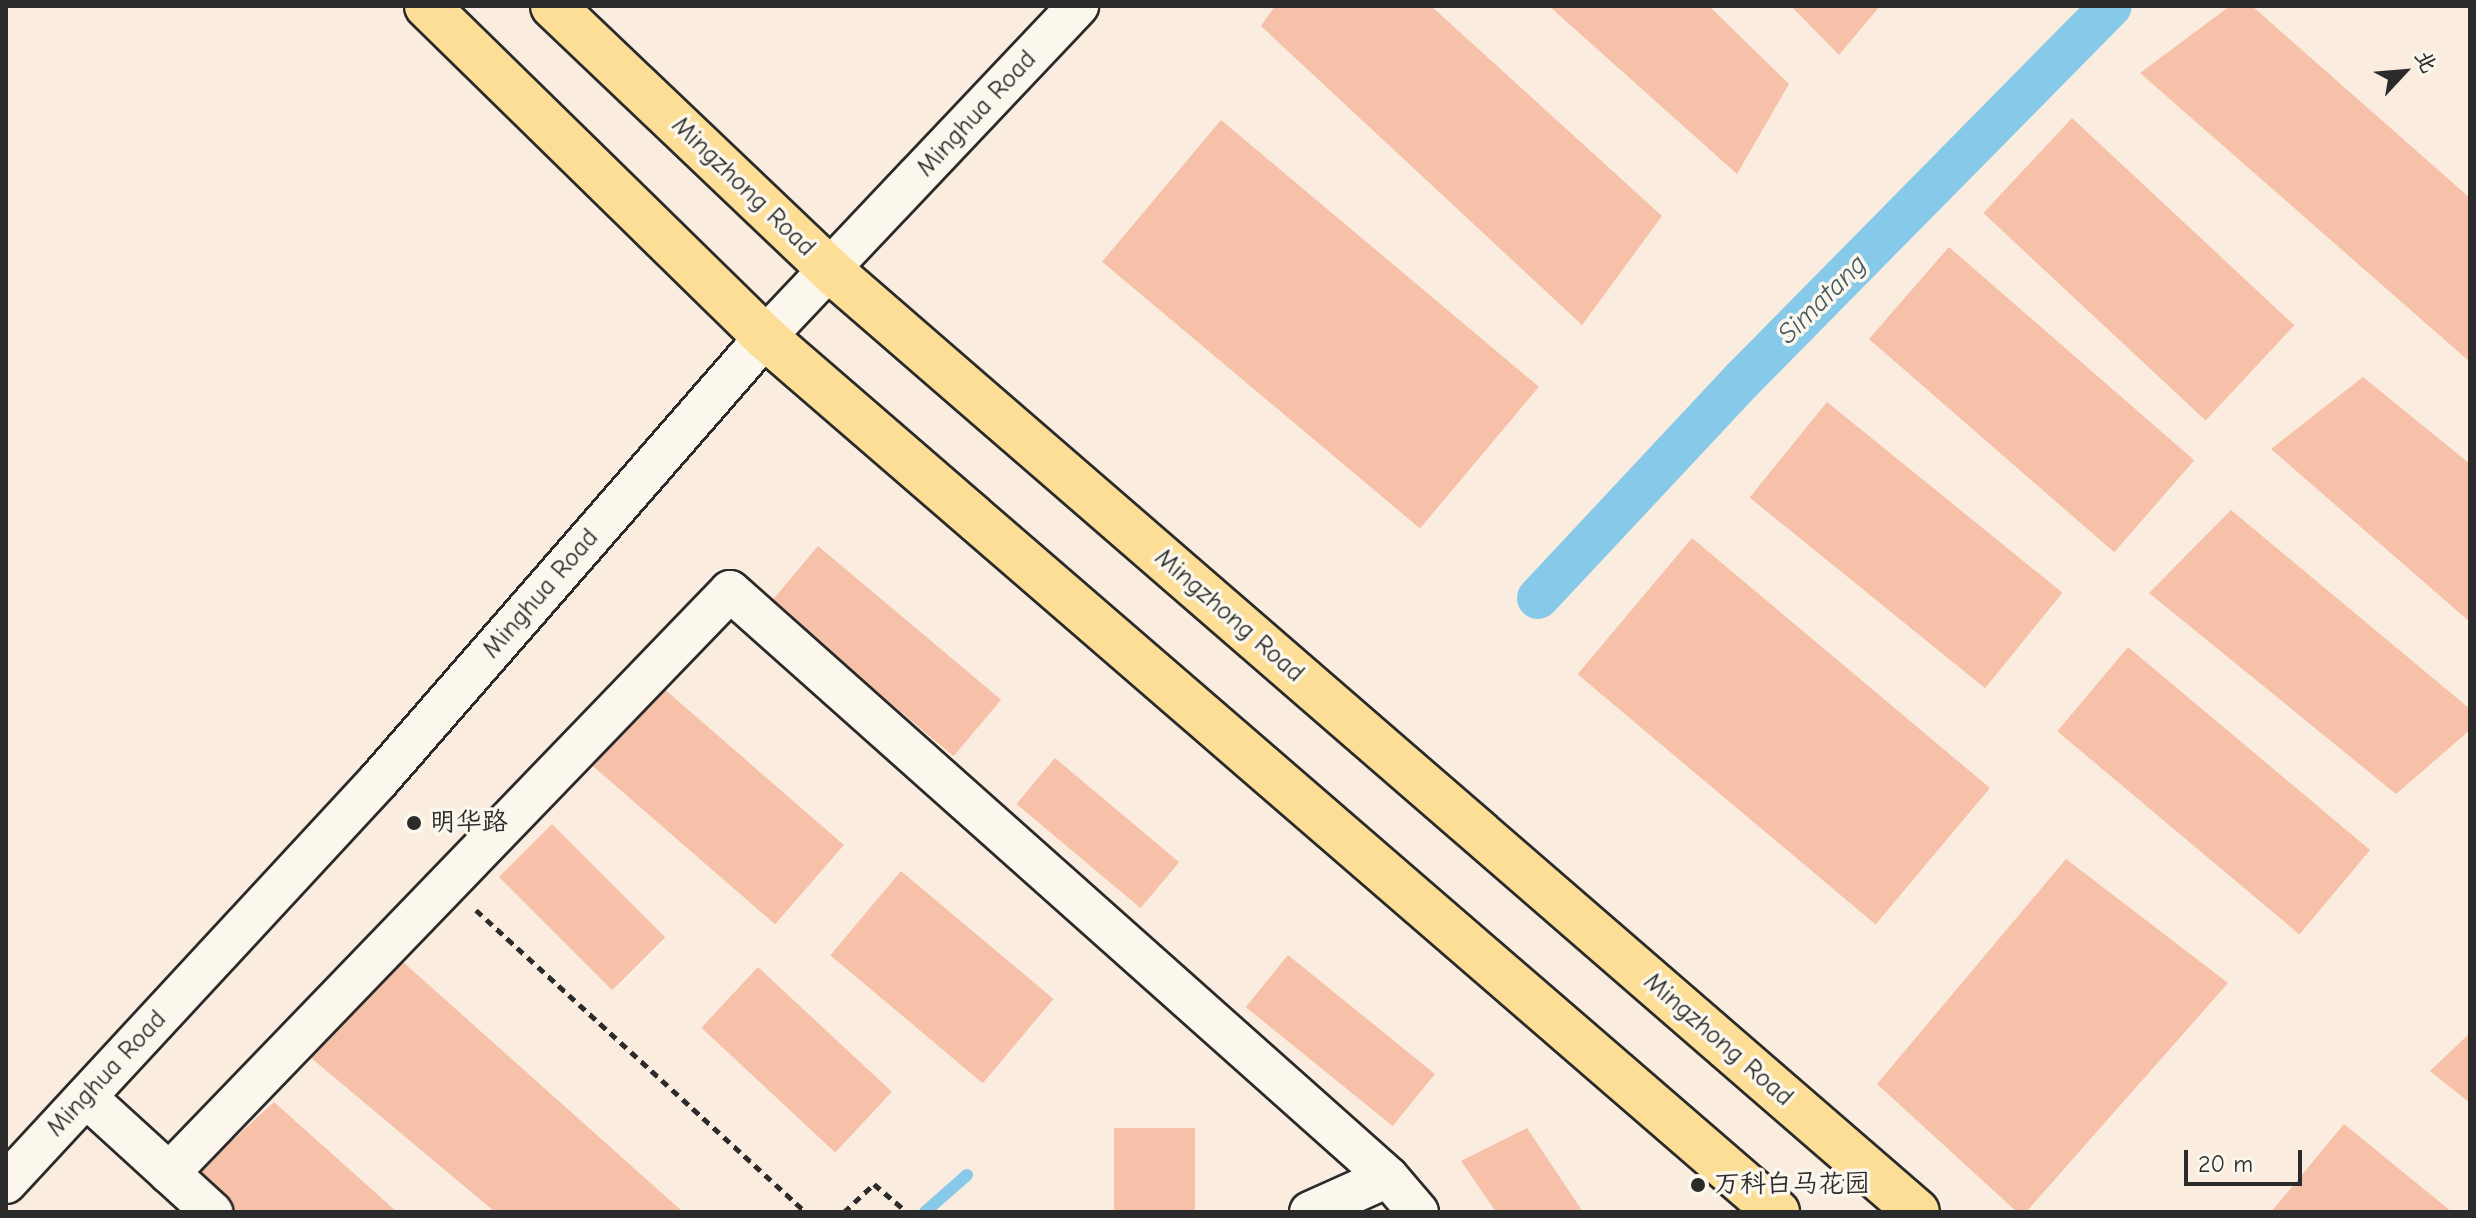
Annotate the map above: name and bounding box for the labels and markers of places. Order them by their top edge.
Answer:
place label: 明华路 [430,807,508,839]
marker: 明华路 [405,814,423,832]
place label: 万科白马花园 [1714,1169,1870,1201]
marker: 万科白马花园 [1689,1176,1707,1194]

